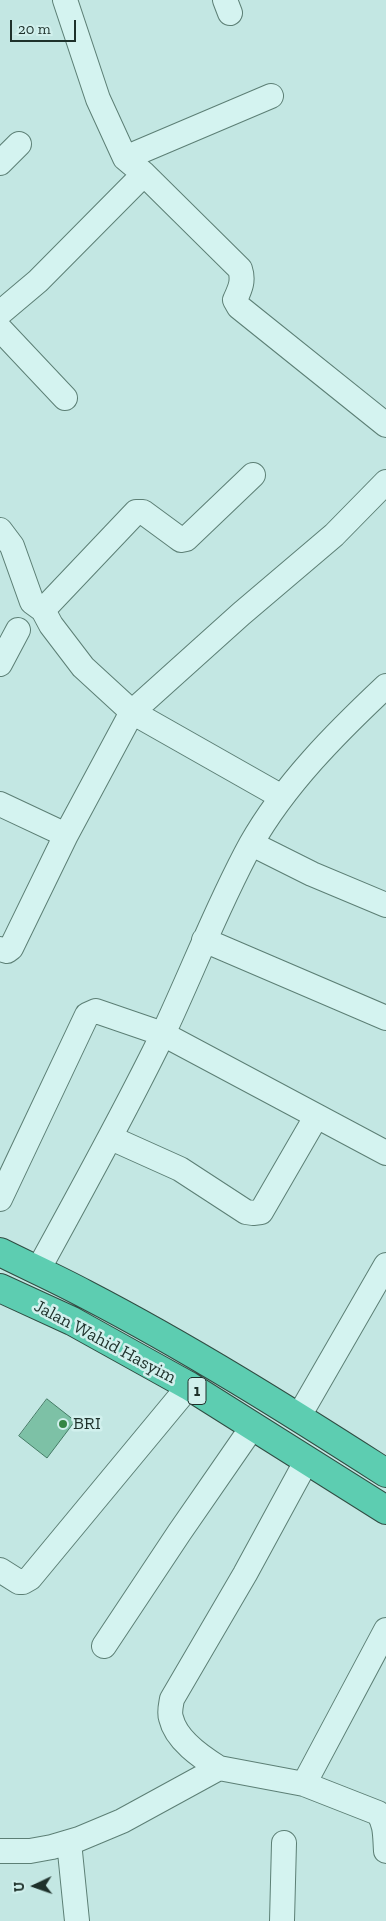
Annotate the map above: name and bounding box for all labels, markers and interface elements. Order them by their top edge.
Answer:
scale bar [12,10,79,42]
text: 20 m [18,20,51,38]
street label: Jalan Wahid Hasyim [30,1295,180,1389]
road number: 1 [188,1378,206,1404]
place label: BRI [73,1413,101,1435]
marker: BRI [57,1418,69,1430]
north arrow [10,1861,60,1911]
text: U [11,1881,28,1892]

